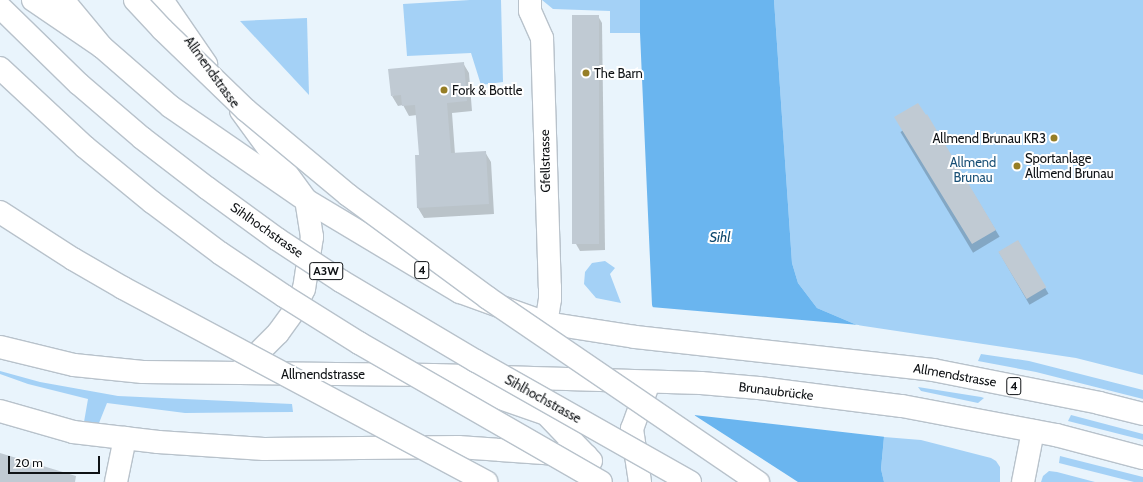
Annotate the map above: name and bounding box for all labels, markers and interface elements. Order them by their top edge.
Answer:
street label: Allmendstrasse [181,33,243,111]
place label: The Barn [594,65,643,81]
marker: The Barn [581,68,591,78]
place label: Fork & Bottle [452,82,522,98]
marker: Fork & Bottle [439,85,449,95]
street label: Gfellstrasse [537,129,553,193]
place label: Allmend Brunau KR3 [932,130,1046,146]
marker: Allmend Brunau KR3 [1049,133,1059,143]
place label: Sportanlage Allmend Brunau [1025,151,1113,182]
park label: Allmend Brunau [950,155,996,186]
marker: Sportanlage Allmend Brunau [1012,161,1022,171]
street label: Sihlhochstrasse [228,199,306,261]
water label: Sihl [710,229,730,245]
road number: 4 [414,260,430,280]
road number: A3W [309,261,343,281]
street label: Allmendstrasse [912,360,998,390]
street label: Allmendstrasse [281,366,365,382]
street label: Sihlhochstrasse [502,372,584,426]
road number: 4 [1006,376,1022,396]
street label: Brunaubrücke [738,379,814,403]
scale bar [10,448,102,474]
text: 20 m [15,455,43,470]

